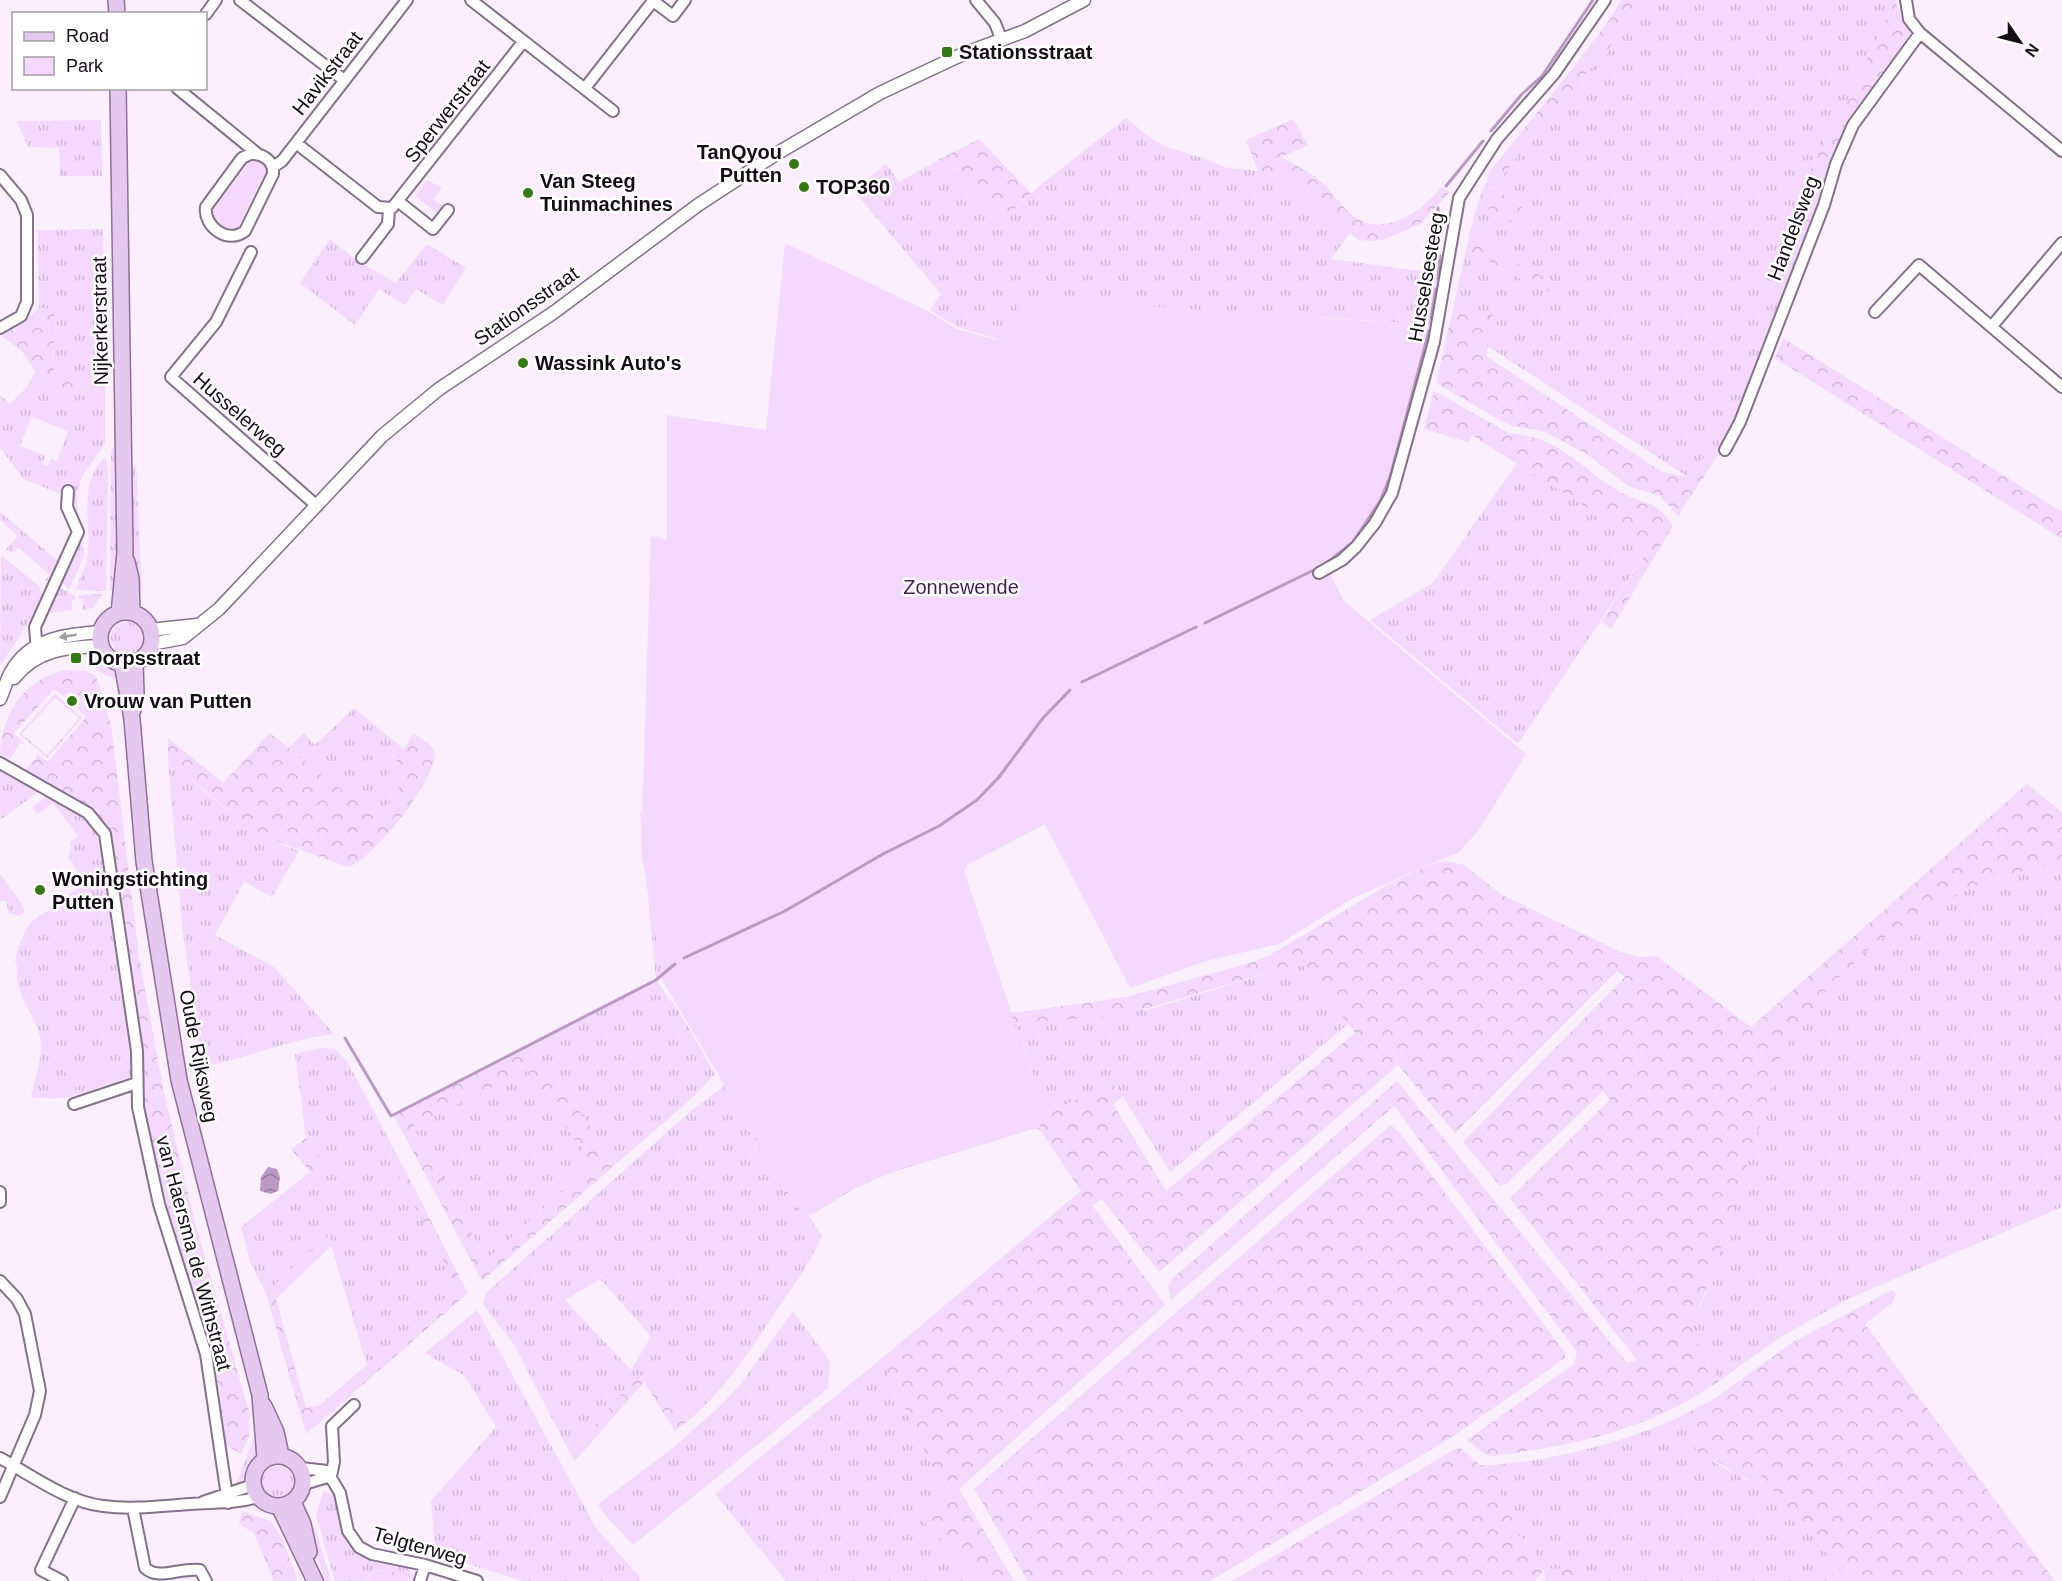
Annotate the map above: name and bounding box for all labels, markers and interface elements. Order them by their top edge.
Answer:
legend [12,12,207,90]
north arrow [1990,12,2050,72]
text: Road [66,26,109,46]
street label: Havikstraat [288,26,367,119]
place label: Stationsstraat [959,41,1093,63]
text: N [2022,41,2042,60]
marker: Stationsstraat [940,45,954,59]
street label: Sperwerstraat [400,55,494,167]
text: Park [66,56,104,76]
place label: TanQyou Putten [697,141,782,186]
marker: TanQyou Putten [787,157,801,171]
place label: Van Steeg Tuinmachines [540,170,673,215]
street label: Handelsweg [1763,173,1823,283]
place label: TOP360 [816,176,890,198]
marker: TOP360 [797,180,811,194]
marker: Van Steeg Tuinmachines [521,186,535,200]
street label: Husselsesteeg [1404,210,1448,344]
street label: Nijkerkerstraat [88,256,112,386]
street label: Stationsstraat [470,262,583,350]
place label: Wassink Auto's [535,352,682,374]
marker: Wassink Auto's [516,356,530,370]
street label: Husselerweg [189,368,291,460]
park label: Zonnewende [903,576,1019,598]
one-way arrow [58,631,77,640]
place label: Dorpsstraat [88,647,201,669]
marker: Dorpsstraat [69,651,83,665]
place label: Vrouw van Putten [84,690,252,712]
marker: Vrouw van Putten [65,694,79,708]
place label: Woningstichting Putten [52,868,208,913]
marker: Woningstichting Putten [33,883,47,897]
street label: Oude Rijksweg [175,988,223,1124]
street label: van Haersma de Withstraat [152,1133,236,1373]
street label: Telgterweg [370,1522,470,1570]

